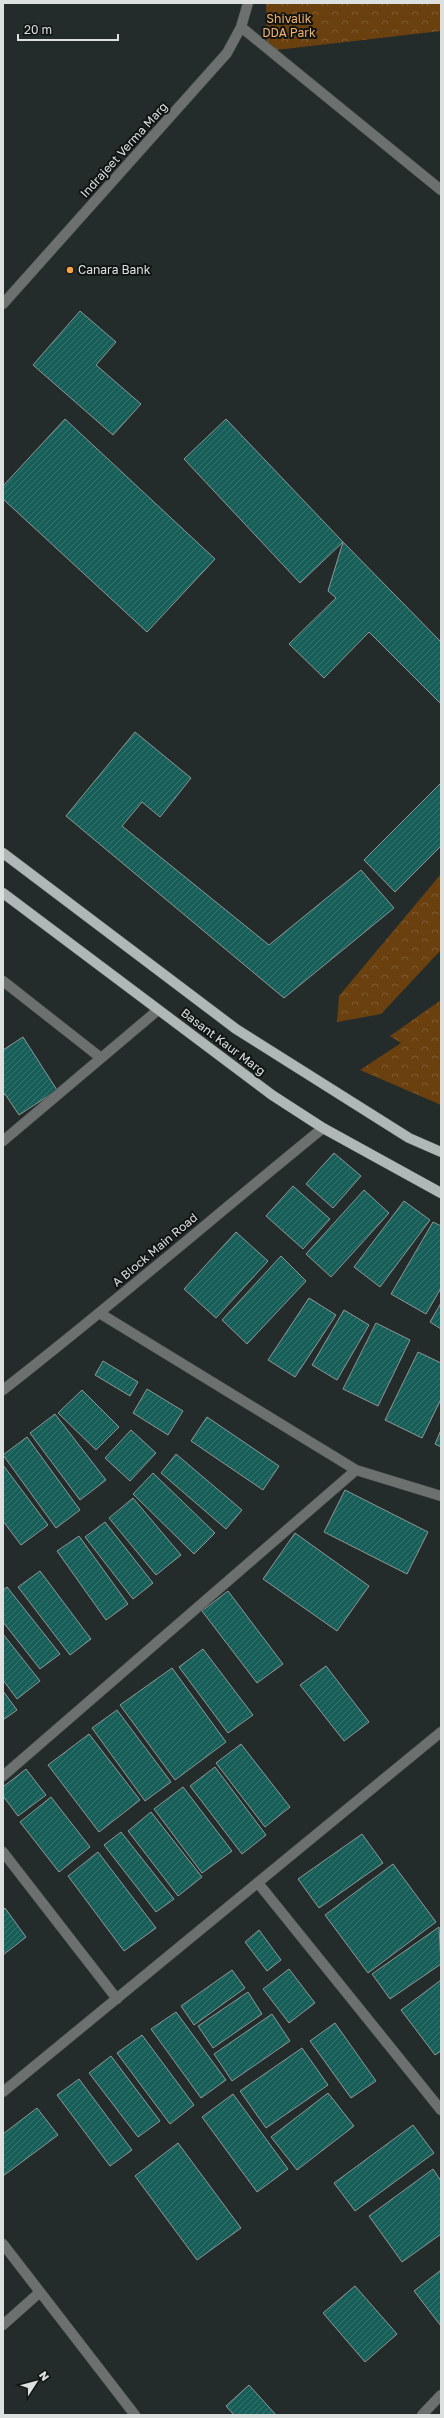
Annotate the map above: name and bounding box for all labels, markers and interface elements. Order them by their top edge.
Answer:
park label: Shivalik DDA Park [262,11,316,40]
scale bar [18,16,118,42]
text: 20 m [24,22,52,37]
street label: Indrajeet Verma Marg [77,99,170,200]
place label: Canara Bank [78,262,151,277]
marker: Canara Bank [65,265,75,275]
street label: Basant Kaur Marg [178,1005,269,1078]
street label: A Block Main Road [109,1210,200,1290]
north arrow [16,2362,56,2402]
text: N [37,2369,52,2383]

